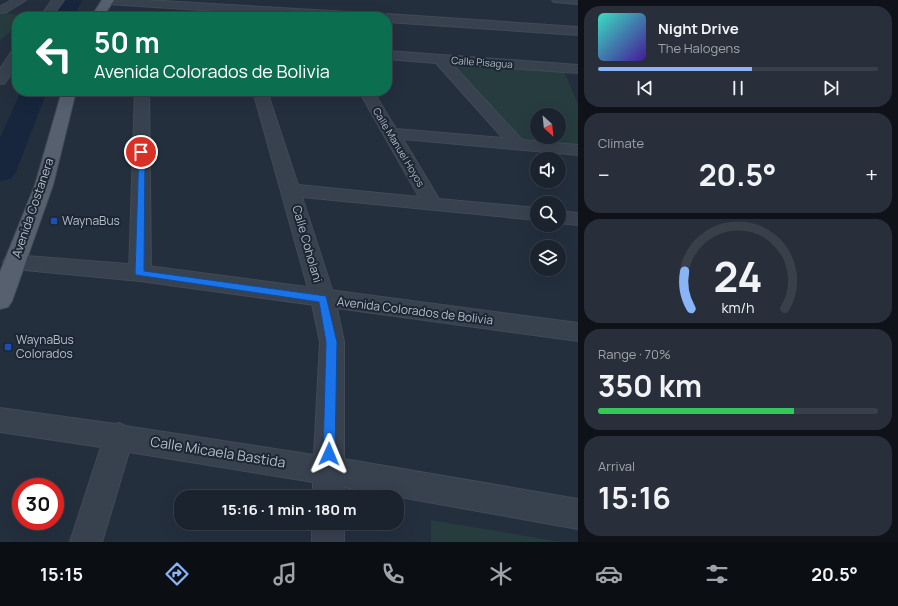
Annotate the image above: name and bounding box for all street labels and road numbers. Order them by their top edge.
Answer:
street label: Calle Pisagua [451,53,513,71]
street label: Calle Manuel Hoyos [370,105,428,189]
street label: Avenida Costanera [8,156,58,260]
street label: Calle Coholani [288,203,327,284]
street label: Avenida Colorados de Bolivia [336,292,494,329]
street label: Calle Micaela Bastida [149,431,287,472]

